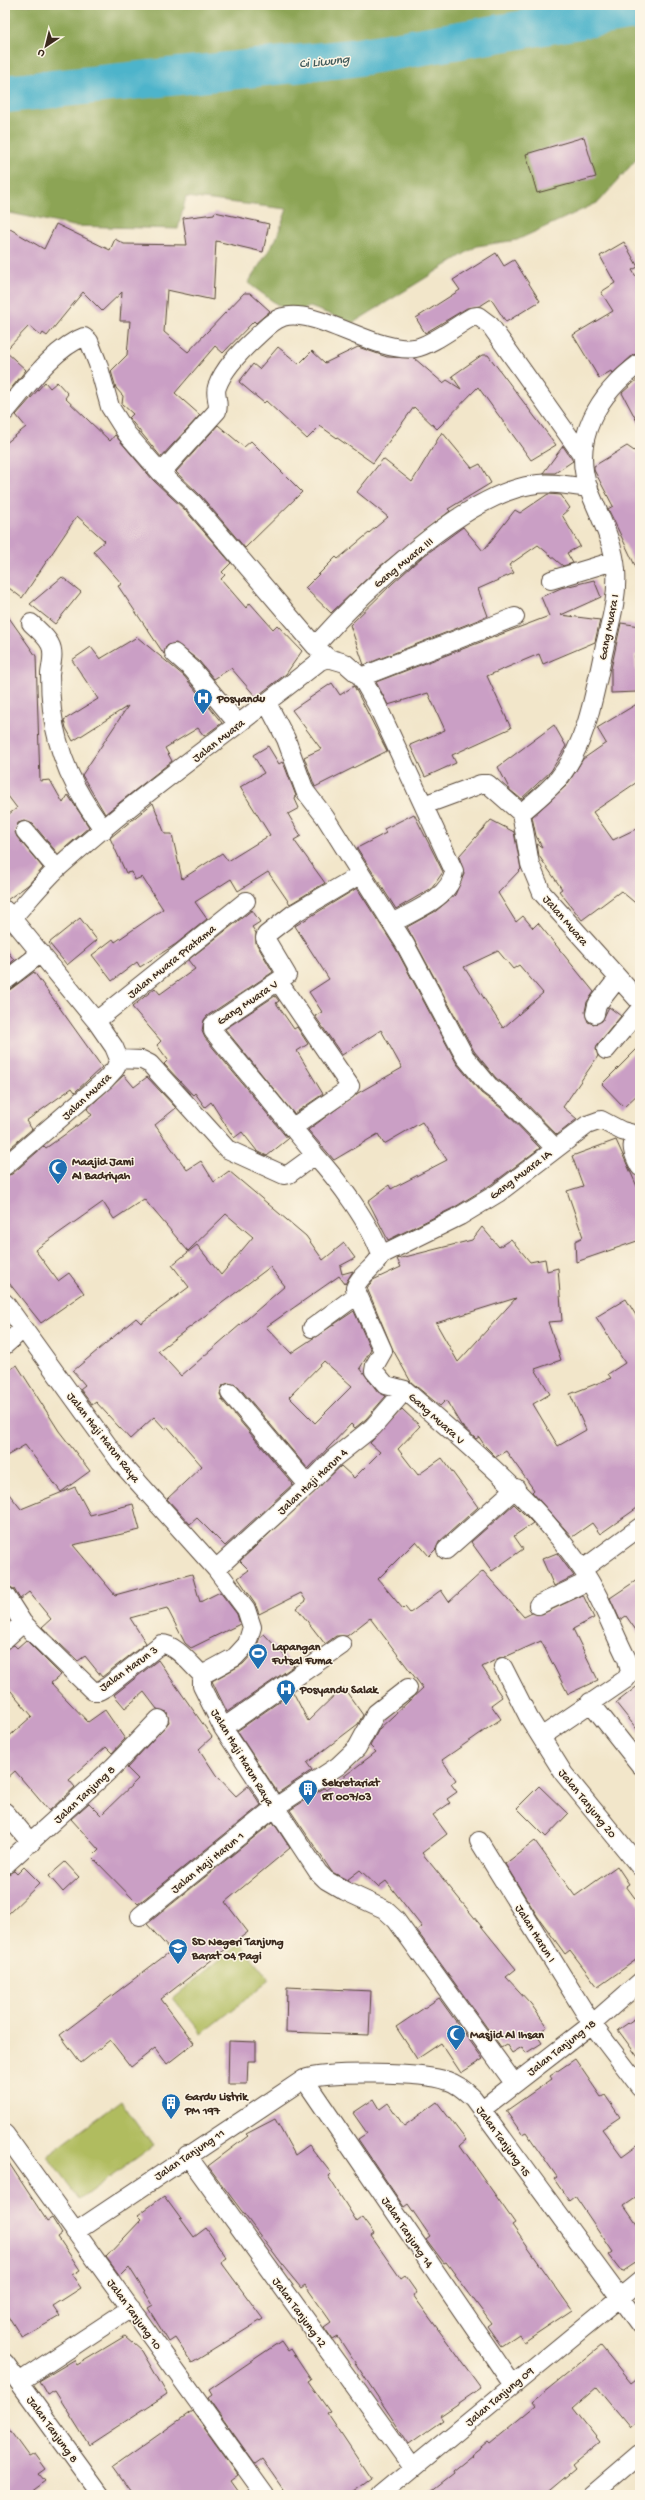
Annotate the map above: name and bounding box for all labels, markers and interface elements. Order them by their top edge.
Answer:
north arrow [26,26,66,66]
text: U [35,45,47,59]
water label: Ci Liwung [298,52,352,73]
street label: Gang Muara III [372,535,437,592]
street label: Gang Muara I [597,593,623,662]
hospital icon: Posyandu [192,687,214,715]
place label: Posyandu [216,693,266,707]
street label: Jalan Muara [190,717,248,766]
street label: Jalan Muara [539,893,590,950]
street label: Jalan Muara Pratama [125,922,219,1002]
street label: Gang Muara V [215,978,282,1029]
street label: Jalan Muara [60,1071,115,1124]
street label: Gang Muara IA [487,1147,556,1203]
place label: Maajid Jami Al Badriyah [71,1156,134,1184]
mosque icon: Maajid Jami Al Badriyah [47,1157,69,1185]
street label: Jalan Haji Harun Raya [63,1390,142,1486]
street label: Gang Muara V [405,1391,467,1449]
street label: Jalan Haji Harun 4 [275,1446,352,1519]
place label: Lapangan Futsal Fuma [271,1641,334,1669]
sports icon: Lapangan Futsal Fuma [247,1642,269,1670]
street label: Jalan Harun 3 [97,1644,161,1696]
hospital icon: Posyandu Salak [275,1678,297,1706]
place label: Posyandu Salak [299,1684,380,1698]
street label: Jalan Haji Harun Raya [207,1707,276,1809]
street label: Jalan Tanjung 8 [52,1763,119,1827]
street label: Jalan Tanjung 20 [554,1767,619,1842]
place label: Sekretariat RT 007/03 [321,1777,381,1805]
building icon: Sekretariat RT 007/03 [297,1778,319,1806]
street label: Jalan Haji Harun 1 [169,1830,248,1897]
street label: Jalan Harun I [511,1902,558,1966]
place label: SD Negeri Tanjung Barat 04 Pagi [191,1936,284,1964]
school or university icon: SD Negeri Tanjung Barat 04 Pagi [167,1937,189,1965]
street label: Jalan Tanjung 18 [525,2017,600,2080]
mosque icon: Masjid Al Ihsan [445,2023,467,2051]
place label: Masjid Al Ihsan [470,2029,544,2043]
place label: Gardu Listrik PM 197 [184,2091,249,2119]
building icon: Gardu Listrik PM 197 [160,2092,182,2120]
street label: Jalan Tanjung 15 [472,2104,533,2180]
street label: Jalan Tanjung 11 [152,2127,228,2184]
street label: Jalan Tanjung 14 [377,2195,435,2272]
street label: Jalan Tanjung 12 [268,2275,329,2351]
street label: Jalan Tanjung 10 [103,2277,164,2353]
street label: Jalan Tanjung 09 [463,2365,537,2430]
street label: Jalan Tanjung 8 [23,2394,80,2467]

